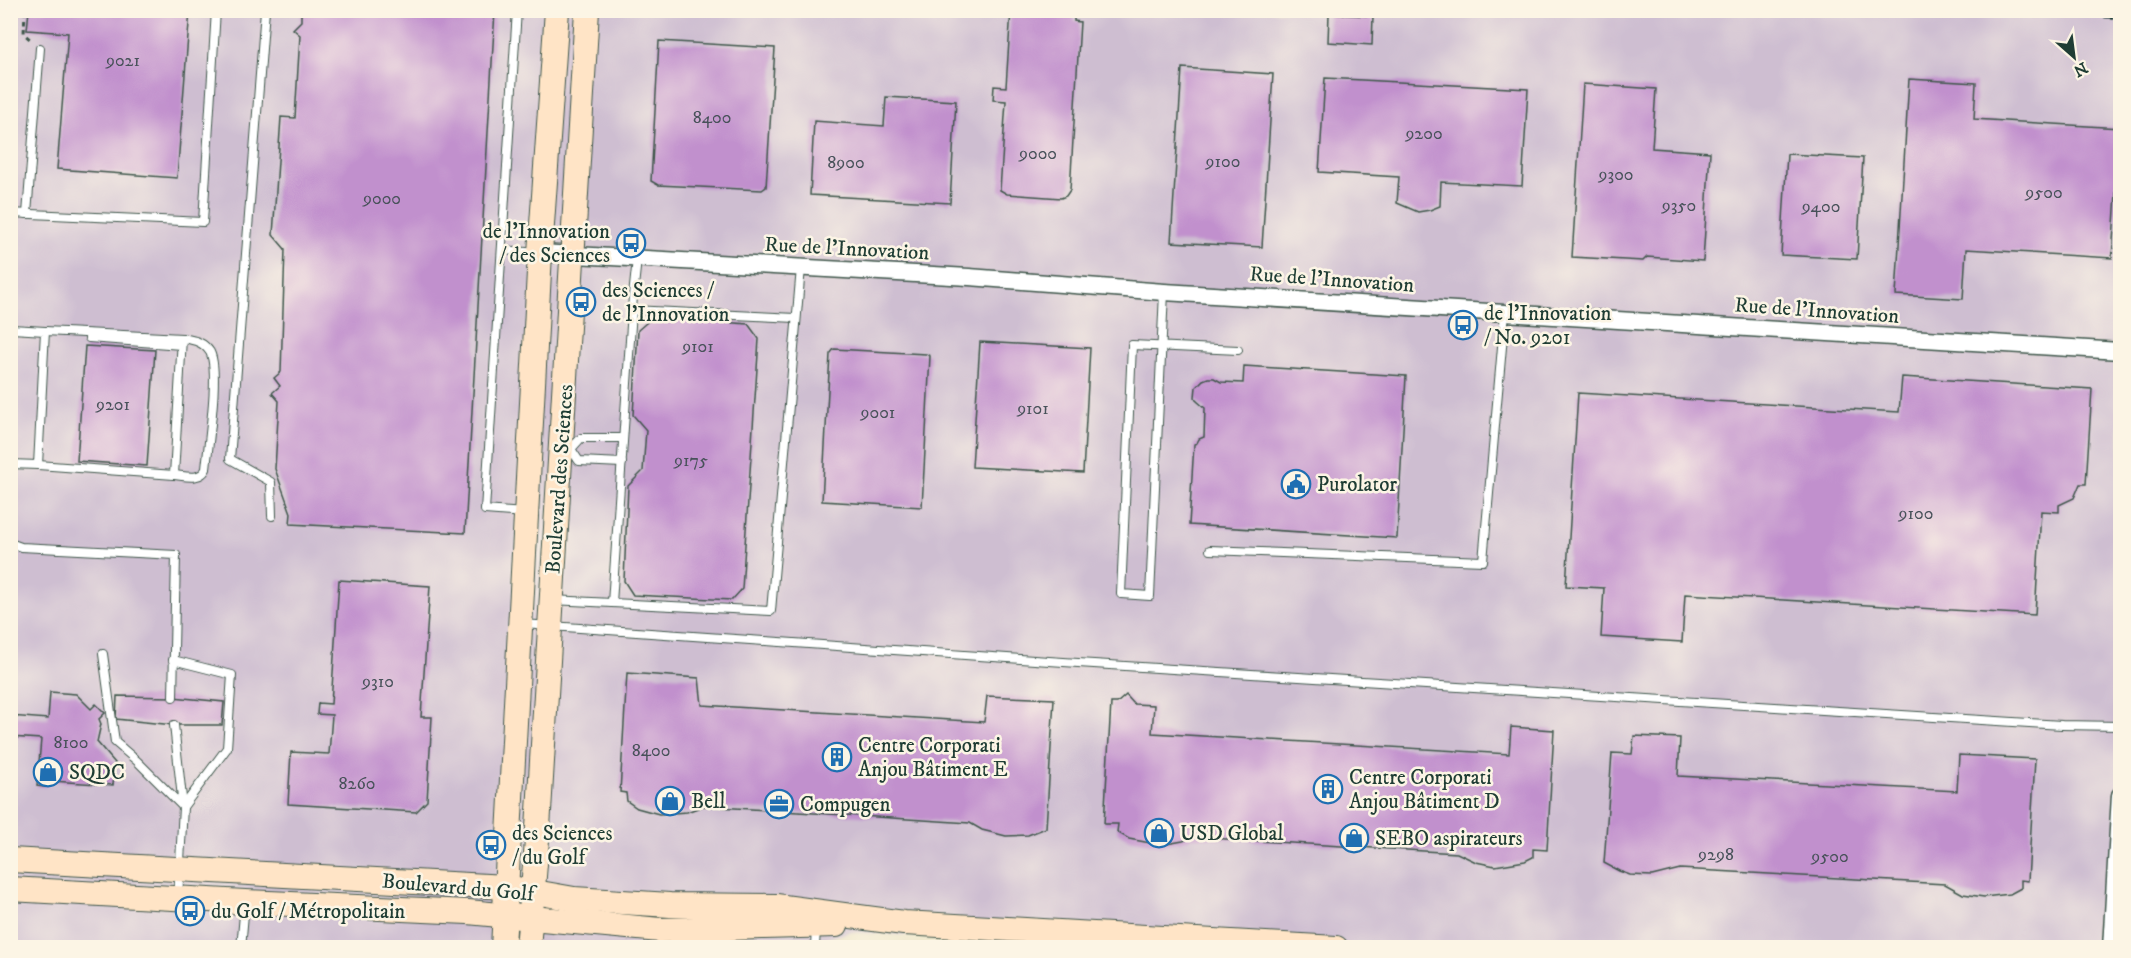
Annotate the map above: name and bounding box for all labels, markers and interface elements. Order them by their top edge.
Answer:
north arrow [2044,27,2104,87]
house number: 9021 [105,50,140,72]
text: N [2070,57,2091,81]
house number: 8400 [693,107,731,129]
house number: 9200 [1404,123,1443,145]
house number: 9000 [1018,143,1057,165]
house number: 9100 [1205,151,1240,173]
house number: 8900 [827,152,865,174]
house number: 9300 [1597,164,1634,186]
house number: 9500 [2024,182,2063,204]
house number: 9000 [362,188,401,210]
house number: 9350 [1661,195,1696,217]
house number: 9400 [1801,196,1840,218]
place label: de l'Innovation / des Sciences [482,219,610,269]
bus stop icon: de l'Innovation / des Sciences [615,227,647,259]
street label: Rue de l'Innovation [764,232,930,266]
street label: Rue de l'Innovation [1249,261,1415,299]
place label: des Sciences / de l'Innovation [602,278,730,328]
bus stop icon: des Sciences / de l'Innovation [565,286,597,318]
street label: Rue de l'Innovation [1734,292,1900,330]
place label: de l'Innovation / No. 9201 [1484,301,1612,351]
bus stop icon: de l'Innovation / No. 9201 [1447,309,1479,341]
house number: 9101 [681,336,714,358]
street label: Boulevard des Sciences [540,383,580,575]
house number: 9201 [95,394,130,416]
house number: 9101 [1016,398,1049,420]
house number: 9001 [860,402,895,424]
house number: 9175 [673,450,708,472]
public building icon: Purolator [1280,468,1312,500]
place label: Purolator [1317,472,1397,498]
house number: 9100 [1898,503,1933,525]
house number: 9310 [361,671,394,693]
house number: 8100 [54,732,88,754]
place label: Centre Corporati Anjou Bâtiment E [858,733,1008,783]
house number: 8400 [632,740,670,762]
building icon: Centre Corporati Anjou Bâtiment E [821,741,853,773]
shop icon: SQDC [32,756,64,788]
place label: SQDC [69,760,125,786]
place label: Centre Corporati Anjou Bâtiment D [1349,765,1500,815]
house number: 8260 [339,773,375,795]
building icon: Centre Corporati Anjou Bâtiment D [1312,773,1344,805]
shop icon: Bell [654,785,686,817]
office icon: Compugen [763,788,795,820]
place label: Bell [691,789,726,815]
place label: Compugen [800,792,891,818]
shop icon: USD Global [1143,817,1175,849]
place label: des Sciences / du Golf [512,821,613,871]
place label: USD Global [1180,821,1284,847]
shop icon: SEBO aspirateurs [1338,822,1370,854]
place label: SEBO aspirateurs [1375,826,1523,852]
bus stop icon: des Sciences / du Golf [475,829,507,861]
house number: 9298 [1697,844,1734,866]
house number: 9500 [1810,846,1849,868]
street label: Boulevard du Golf [381,868,538,908]
bus stop icon: du Golf / Métropolitain [174,895,206,927]
place label: du Golf / Métropolitain [211,899,405,925]

